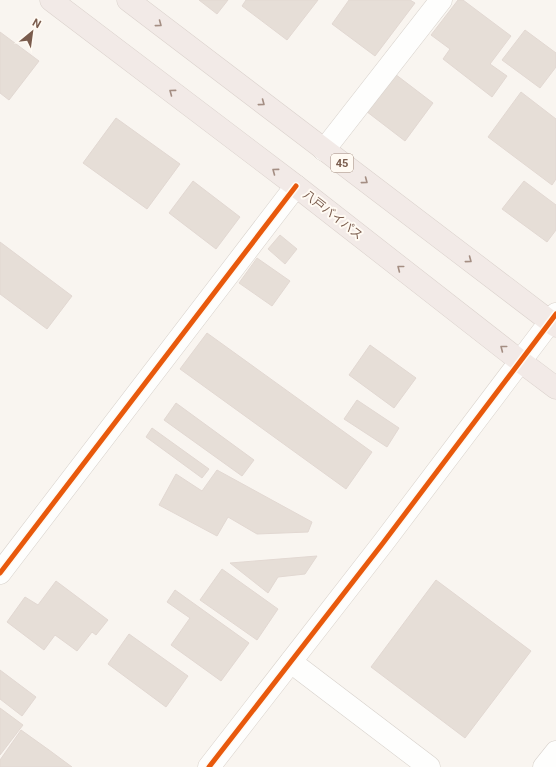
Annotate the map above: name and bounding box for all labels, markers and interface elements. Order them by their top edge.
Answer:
north arrow [12,12,52,52]
text: N [30,16,43,31]
one-way arrow [154,19,161,26]
one-way arrow [169,90,176,97]
one-way arrow [258,98,265,105]
road number: 45 [331,154,353,172]
one-way arrow [273,168,280,175]
one-way arrow [361,177,368,184]
street label: 八戸バイパス [300,187,366,243]
one-way arrow [464,255,471,262]
one-way arrow [398,265,405,272]
one-way arrow [500,345,507,352]

